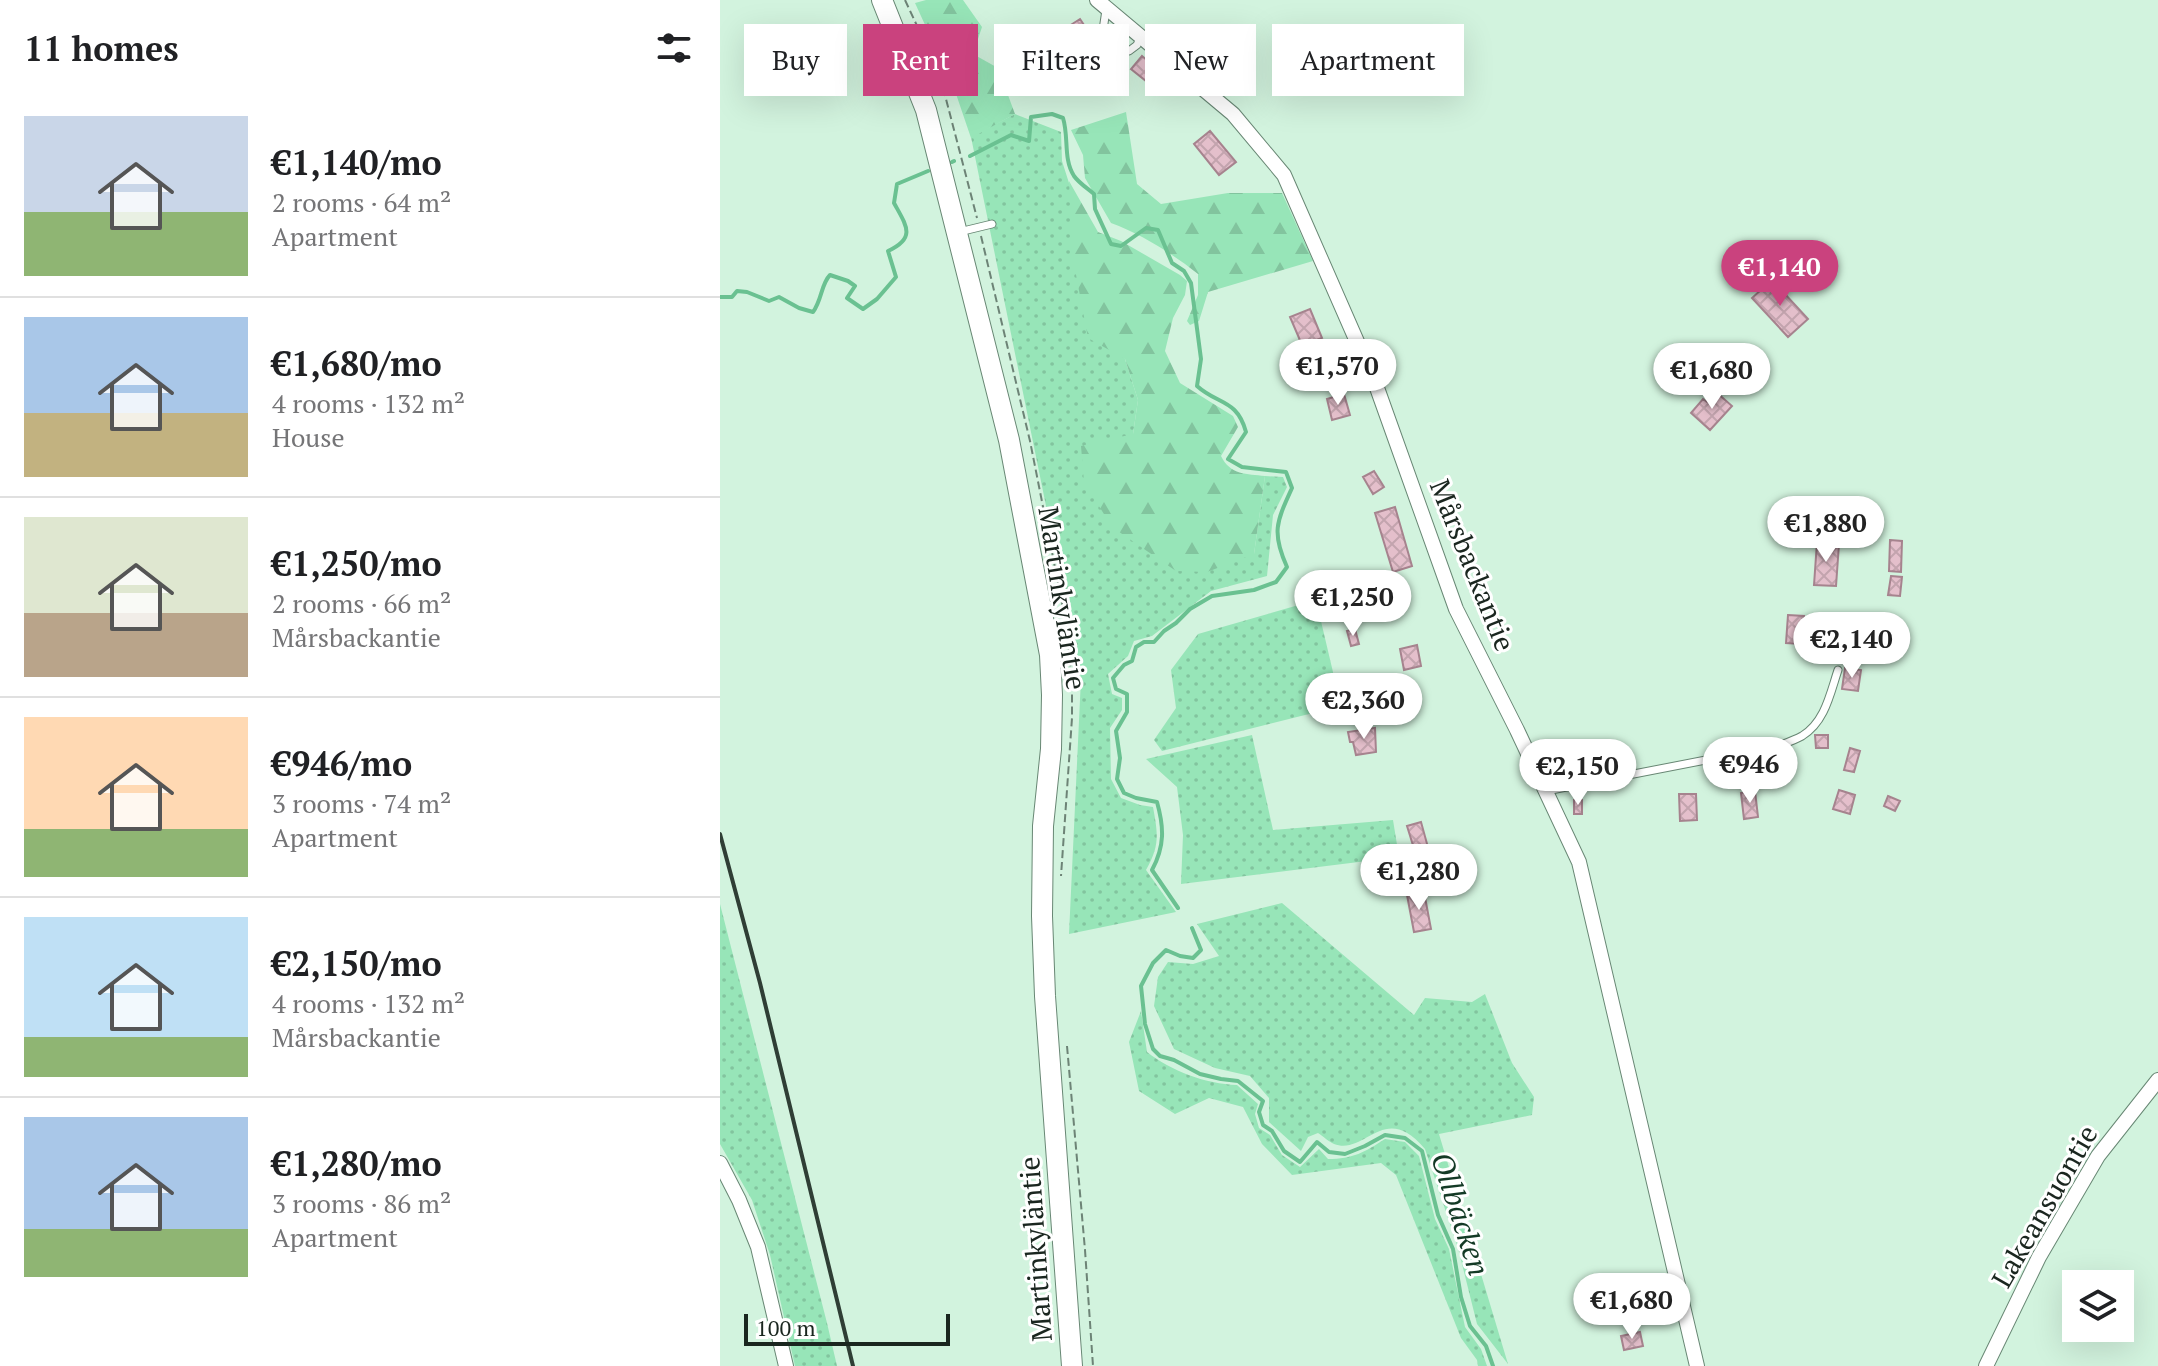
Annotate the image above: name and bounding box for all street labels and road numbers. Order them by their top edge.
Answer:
street label: Mårsbackantie [1422,474,1524,656]
street label: Martinkyläntie [1030,504,1096,692]
street label: Lakeansuontie [1983,1118,2105,1294]
street label: Martinkyläntie [1010,1155,1060,1343]

